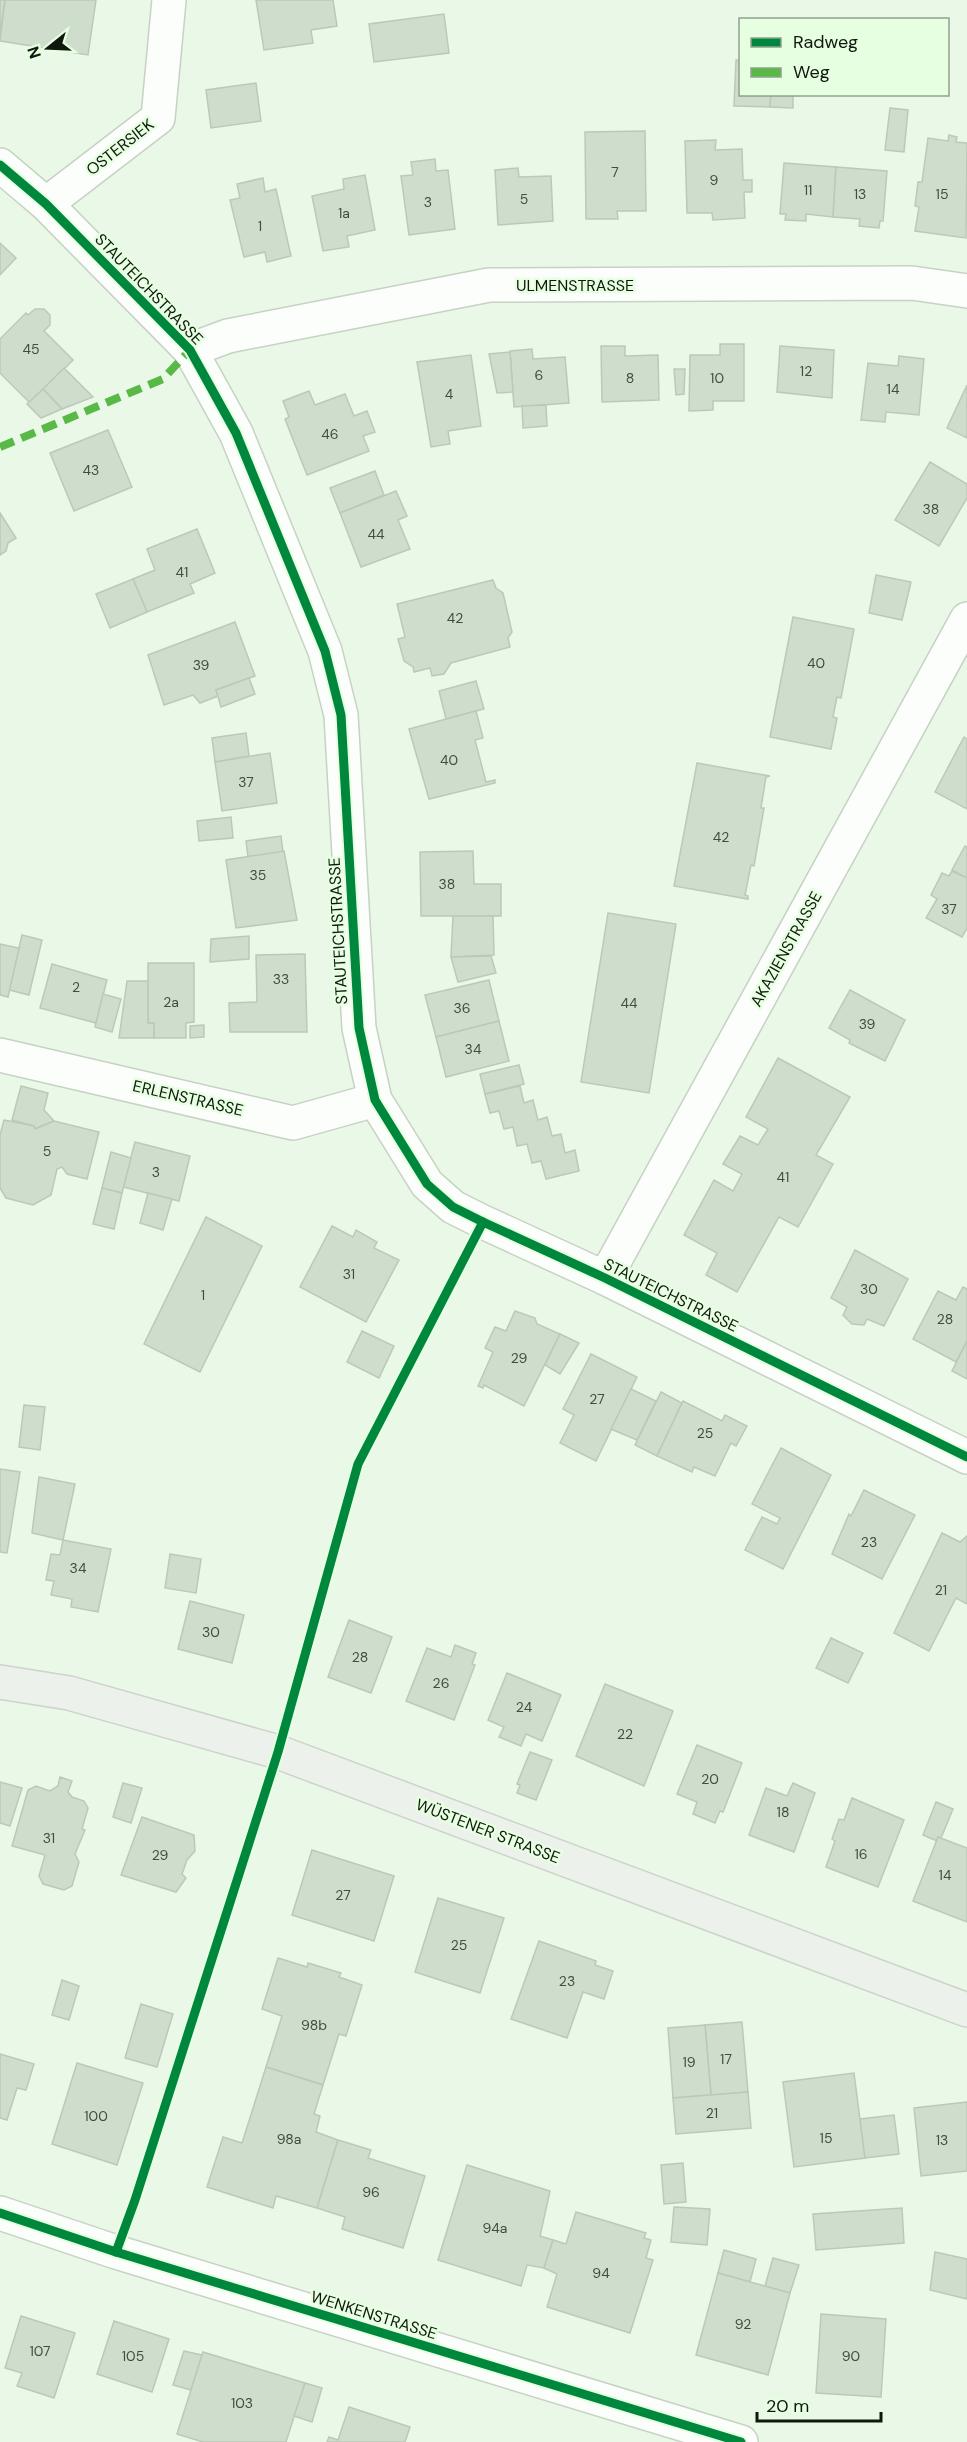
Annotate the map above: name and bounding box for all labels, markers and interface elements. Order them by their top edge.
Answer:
north arrow [18,18,78,78]
legend [739,18,949,96]
text: Radweg [793,30,858,54]
text: N [22,44,46,61]
text: Weg [793,60,830,84]
street label: OSTERSIEK [82,114,158,180]
house number: 7 [611,163,619,181]
house number: 9 [710,171,719,189]
house number: 11 [804,181,812,199]
house number: 13 [854,185,866,203]
house number: 15 [936,185,948,203]
house number: 5 [520,190,528,208]
house number: 3 [424,193,432,211]
house number: 1a [338,204,350,222]
house number: 1 [258,217,262,235]
street label: STAUTEICHSTRASSE [90,229,208,349]
street label: ULMENSTRASSE [516,275,634,296]
house number: 45 [22,340,40,358]
house number: 12 [800,362,812,380]
house number: 6 [535,366,543,384]
house number: 8 [626,369,634,387]
house number: 10 [710,369,724,387]
house number: 14 [887,380,900,398]
house number: 4 [445,385,454,403]
house number: 46 [321,425,339,443]
house number: 43 [83,461,99,479]
house number: 38 [923,500,939,518]
house number: 44 [368,525,385,543]
house number: 41 [176,563,188,581]
house number: 42 [447,609,463,627]
house number: 40 [807,654,825,672]
house number: 39 [193,656,210,674]
house number: 40 [440,751,458,769]
house number: 37 [238,773,254,791]
house number: 42 [713,828,729,846]
street label: STAUTEICHSTRASSE [324,857,352,1005]
house number: 35 [250,866,266,884]
house number: 38 [439,875,455,893]
street label: AKAZIENSTRASSE [746,888,826,1010]
house number: 37 [941,900,957,918]
house number: 33 [273,970,289,988]
house number: 2 [72,978,80,996]
house number: 2a [163,993,179,1011]
house number: 44 [621,994,638,1012]
house number: 36 [453,999,471,1017]
house number: 39 [859,1015,876,1033]
house number: 34 [465,1040,482,1058]
street label: ERLENSTRASSE [131,1075,245,1121]
house number: 5 [43,1142,51,1160]
house number: 3 [152,1163,160,1181]
house number: 41 [777,1168,789,1186]
street label: STAUTEICHSTRASSE [600,1253,742,1337]
house number: 31 [343,1265,355,1283]
house number: 30 [860,1280,878,1298]
house number: 1 [201,1286,205,1304]
house number: 28 [937,1310,953,1328]
house number: 29 [511,1349,528,1367]
house number: 27 [589,1390,605,1408]
house number: 25 [697,1424,713,1442]
house number: 23 [861,1533,877,1551]
house number: 34 [70,1559,87,1577]
house number: 21 [935,1581,947,1599]
house number: 30 [202,1623,220,1641]
house number: 28 [352,1648,368,1666]
house number: 26 [433,1674,449,1692]
house number: 24 [516,1698,533,1716]
house number: 22 [617,1725,633,1743]
house number: 20 [701,1770,719,1788]
street label: WÜSTENER STRASSE [413,1794,563,1868]
house number: 18 [777,1803,789,1821]
house number: 31 [43,1829,55,1847]
house number: 16 [854,1845,868,1863]
house number: 29 [152,1846,169,1864]
house number: 14 [939,1866,952,1884]
house number: 27 [335,1886,351,1904]
house number: 25 [451,1936,467,1954]
house number: 23 [559,1972,575,1990]
house number: 98b [301,2016,327,2034]
house number: 17 [720,2050,732,2068]
house number: 19 [682,2053,696,2071]
house number: 21 [706,2104,718,2122]
house number: 100 [84,2107,108,2125]
house number: 15 [820,2129,832,2147]
house number: 98a [277,2130,301,2148]
house number: 13 [936,2131,948,2149]
house number: 96 [362,2183,380,2201]
house number: 94a [483,2219,507,2237]
house number: 94 [592,2264,610,2282]
street label: WENKENSTRASSE [308,2286,440,2344]
house number: 92 [735,2315,751,2333]
house number: 107 [29,2342,51,2360]
house number: 105 [122,2347,144,2365]
house number: 90 [842,2347,860,2365]
scale bar [757,2385,882,2423]
house number: 103 [231,2394,253,2412]
text: 20 m [766,2394,809,2418]

